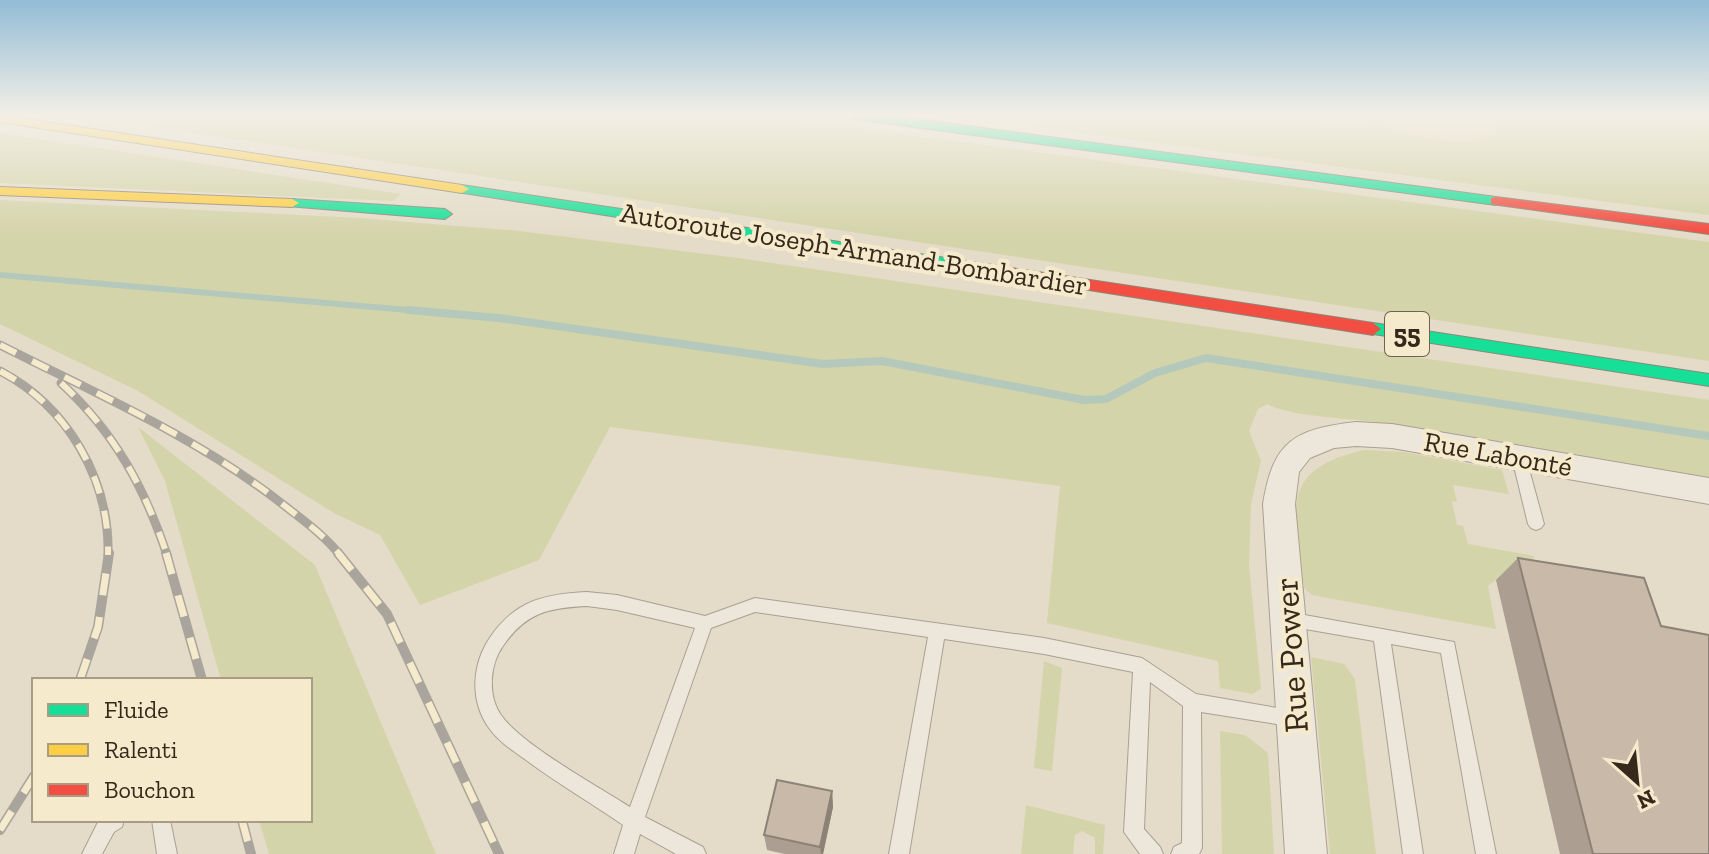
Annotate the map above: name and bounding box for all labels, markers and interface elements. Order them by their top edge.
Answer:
street label: Autoroute Joseph-Armand-Bombardier [618,196,1090,302]
road number: 55 [1385,312,1429,356]
street label: Rue Labonté [1421,425,1575,483]
street label: Rue Power [1265,576,1317,734]
legend [32,678,312,822]
text: Fluide [104,695,168,724]
text: Ralenti [104,735,178,764]
north arrow [1597,742,1677,822]
text: Bouchon [104,775,195,804]
text: N [1632,784,1659,815]

